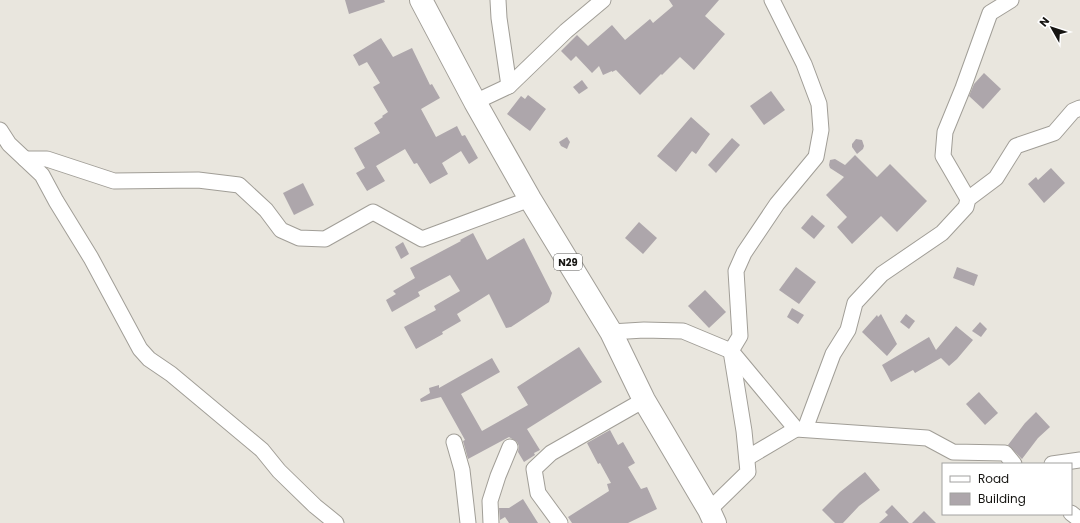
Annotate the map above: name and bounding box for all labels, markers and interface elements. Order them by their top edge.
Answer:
north arrow [1032,8,1072,48]
text: N [1035,13,1053,30]
road number: N29 [554,254,582,270]
legend [942,463,1072,515]
text: Road [978,470,1009,487]
text: Building [978,490,1026,507]

